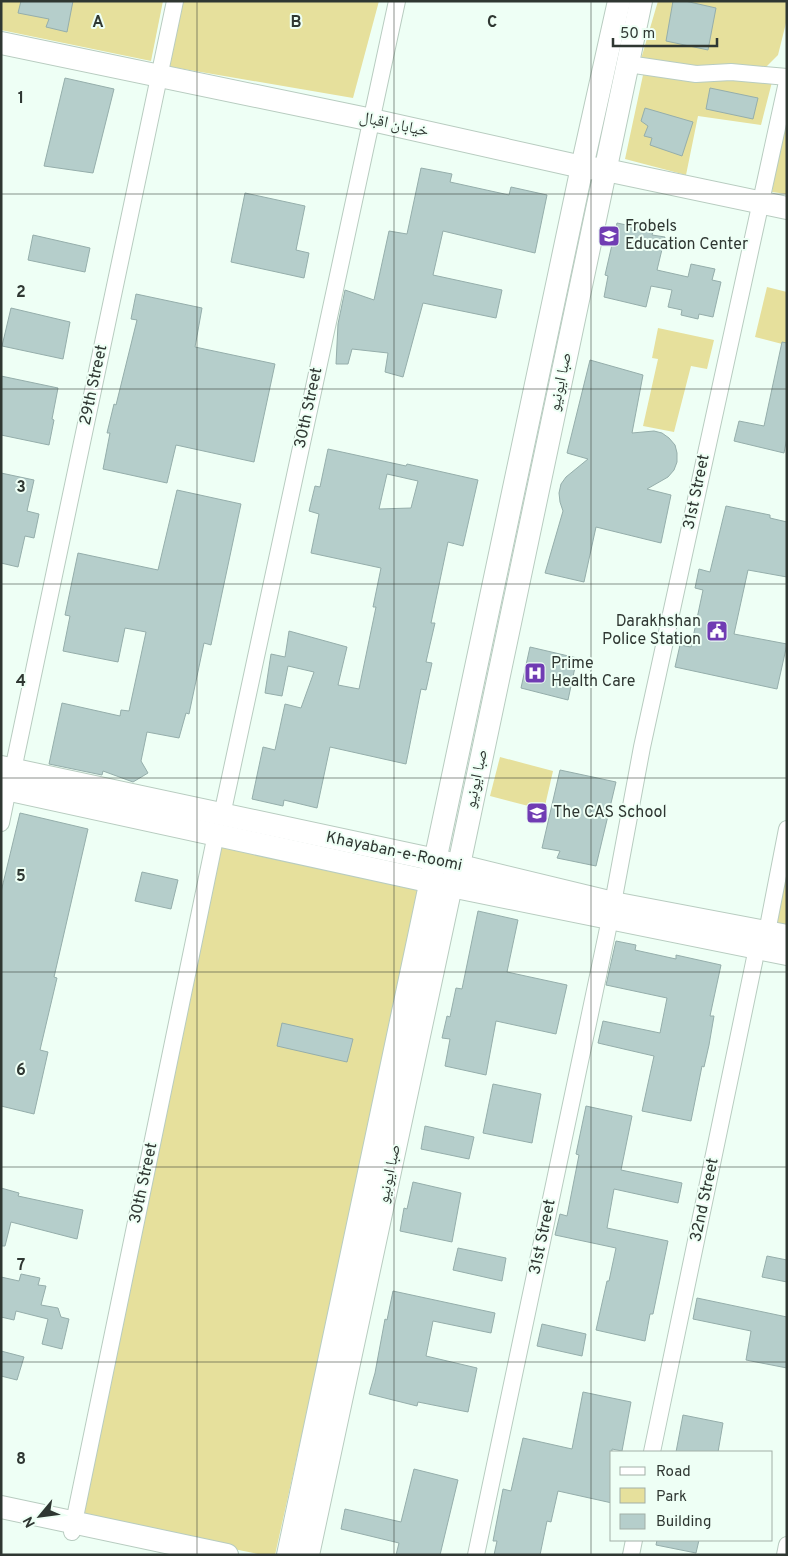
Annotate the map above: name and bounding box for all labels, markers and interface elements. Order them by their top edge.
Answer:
text: A [92,13,104,33]
text: B [290,13,302,33]
text: C [487,13,497,33]
scale bar [613,15,717,47]
text: 50 m [620,25,655,44]
text: 1 [18,89,24,109]
street label: خیابان اقبال [358,108,430,142]
place label: Frobels Education Center [625,217,748,255]
school or university icon: Frobels Education Center [597,224,621,248]
text: 2 [16,283,26,303]
street label: 29th Street [76,343,112,427]
street label: صبا ایونیو [545,351,577,413]
street label: 30th Street [291,366,327,450]
street label: 31st Street [679,453,715,531]
text: 3 [16,478,26,498]
place label: Darakhshan Police Station [602,612,701,650]
public building icon: Darakhshan Police Station [705,619,729,643]
place label: Prime Health Care [551,654,635,692]
hospital icon: Prime Health Care [523,661,547,685]
text: 4 [16,672,26,692]
street label: صبا ایونیو [461,748,493,810]
school or university icon: The CAS School [525,801,549,825]
place label: The CAS School [553,803,667,823]
street label: Khayaban-e-Roomi [324,828,464,876]
text: 5 [16,867,26,887]
text: 6 [16,1061,26,1081]
street label: 30th Street [126,1141,162,1225]
street label: صبا ایونیو [374,1143,406,1205]
street label: 32nd Street [686,1156,724,1244]
street label: 31st Street [525,1198,561,1276]
text: 7 [17,1256,25,1276]
text: 8 [16,1450,26,1470]
legend [610,1451,773,1541]
text: Road [656,1463,691,1482]
text: Park [656,1488,687,1507]
north arrow [15,1491,65,1541]
text: N [20,1513,40,1530]
text: Building [656,1513,711,1532]

